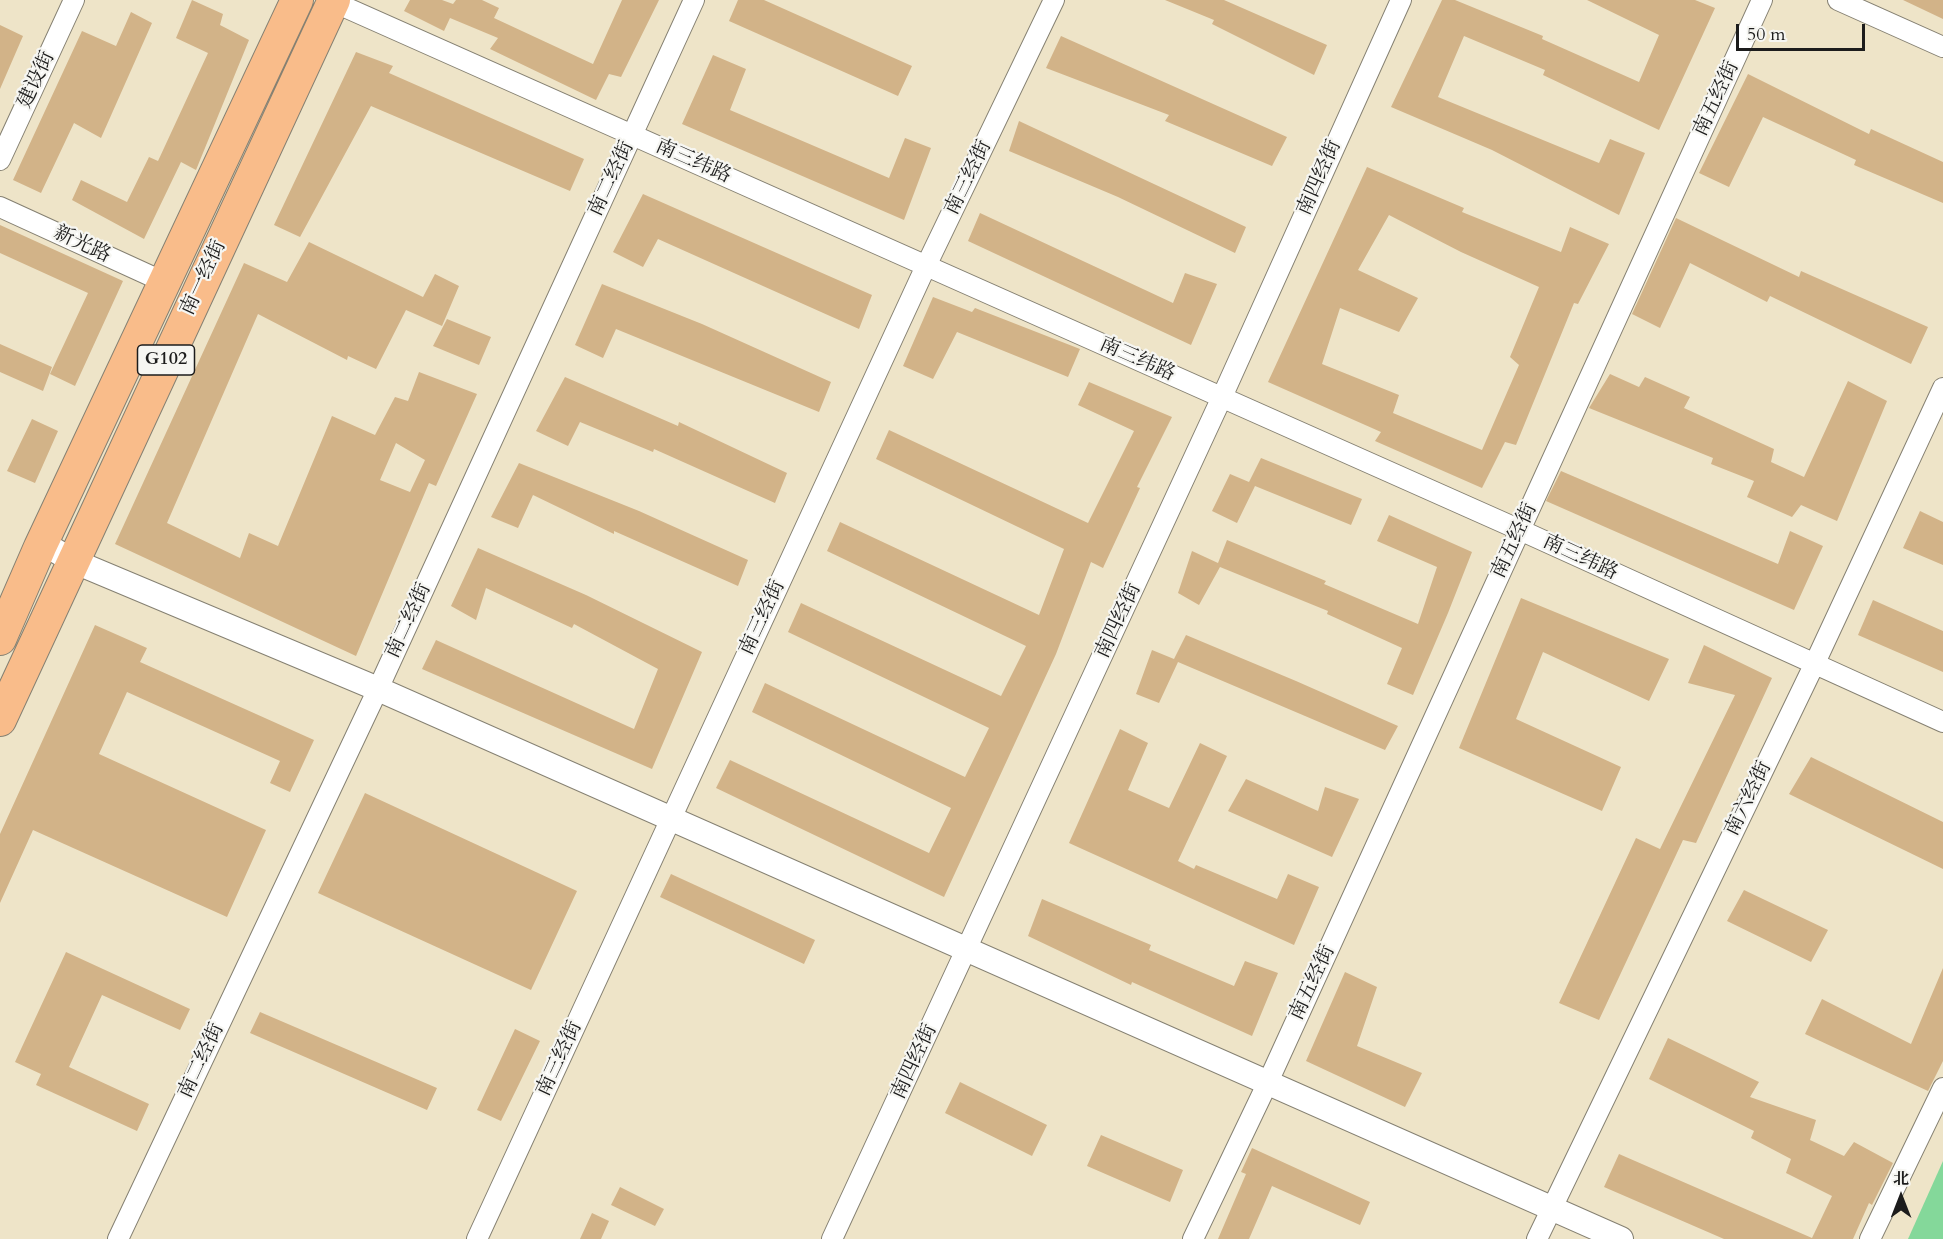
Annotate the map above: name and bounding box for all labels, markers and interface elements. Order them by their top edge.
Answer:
scale bar [1739,12,1868,50]
text: 50 m [1747,22,1786,47]
street label: 建设街 [13,48,61,112]
street label: 南五经街 [1689,58,1745,140]
street label: 南三纬路 [652,135,734,189]
street label: 南三经街 [941,137,997,219]
street label: 南四经街 [1293,137,1347,219]
street label: 南二经街 [584,138,640,220]
street label: 新光路 [50,221,114,269]
street label: 南一经街 [176,237,232,319]
street label: 南三纬路 [1096,333,1178,387]
road number: G102 [138,345,195,375]
street label: 南五经街 [1487,500,1543,582]
street label: 南三纬路 [1539,530,1621,586]
street label: 南三经街 [735,577,791,659]
street label: 南二经街 [381,580,437,662]
street label: 南四经街 [1091,580,1147,662]
street label: 南六经街 [1721,758,1777,840]
street label: 南五经街 [1285,942,1341,1024]
street label: 南三经街 [532,1018,588,1100]
street label: 南二经街 [174,1020,230,1102]
street label: 南四经街 [887,1021,943,1103]
north arrow [1871,1167,1931,1227]
text: 北 [1893,1168,1909,1190]

